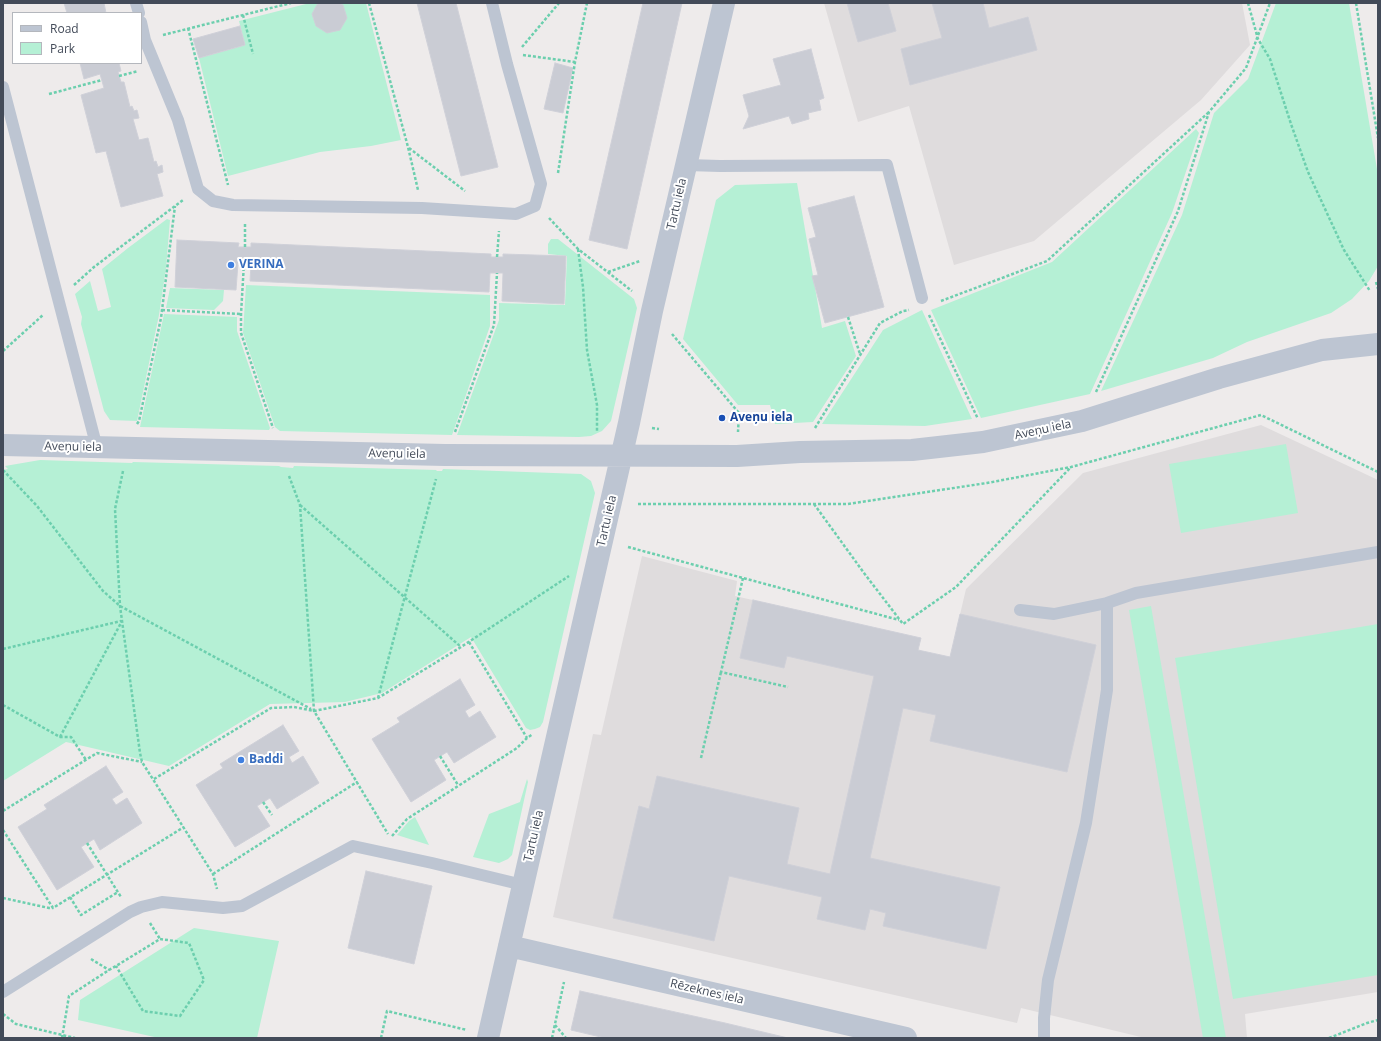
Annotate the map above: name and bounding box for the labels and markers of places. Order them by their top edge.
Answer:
place label: VERINA [239,258,283,272]
marker: VERINA [226,260,236,270]
place label: Aveņu iela [730,411,793,425]
marker: Aveņu iela [717,413,727,423]
place label: Baddi [249,753,283,767]
marker: Baddi [236,755,246,765]

